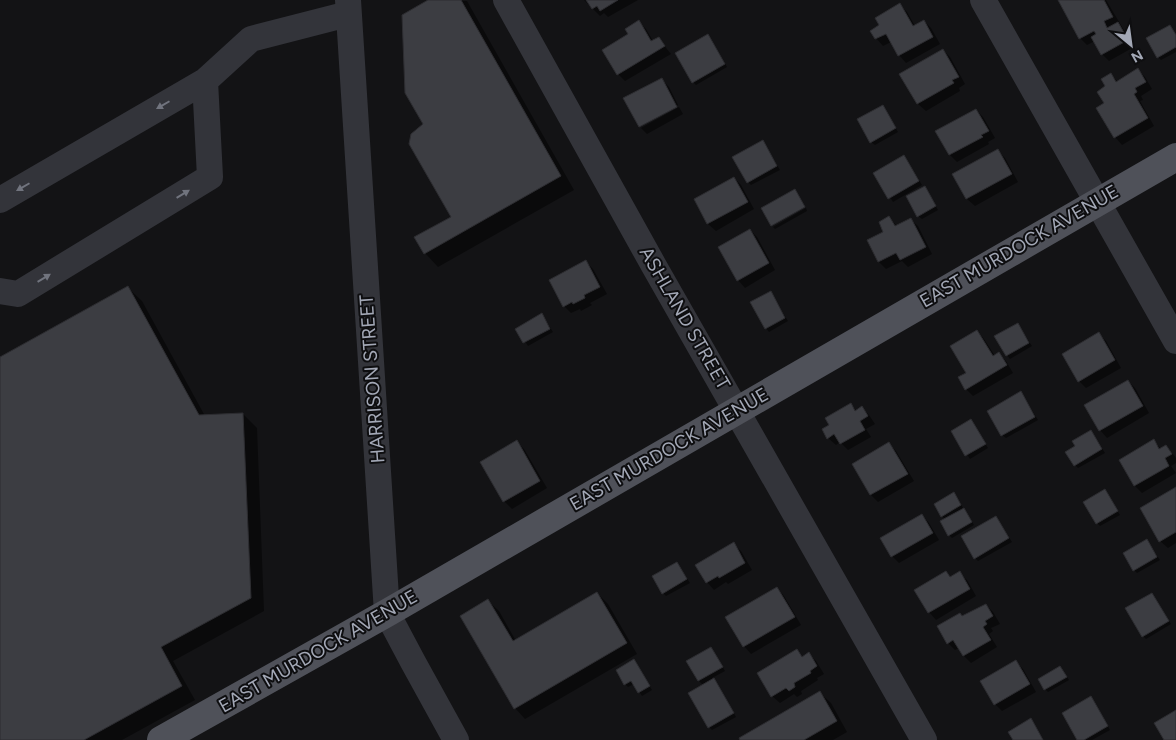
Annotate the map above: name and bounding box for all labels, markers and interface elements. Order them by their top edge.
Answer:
north arrow [1106,20,1156,70]
text: N [1128,46,1146,66]
one-way arrow [157,101,170,110]
street label: EAST MURDOCK AVENUE [915,180,1123,312]
one-way arrow [16,183,29,192]
one-way arrow [176,189,189,198]
street label: ASHLAND STREET [635,243,735,394]
one-way arrow [38,274,51,283]
street label: HARRISON STREET [355,293,389,464]
street label: EAST MURDOCK AVENUE [565,383,773,515]
street label: EAST MURDOCK AVENUE [214,585,422,717]

